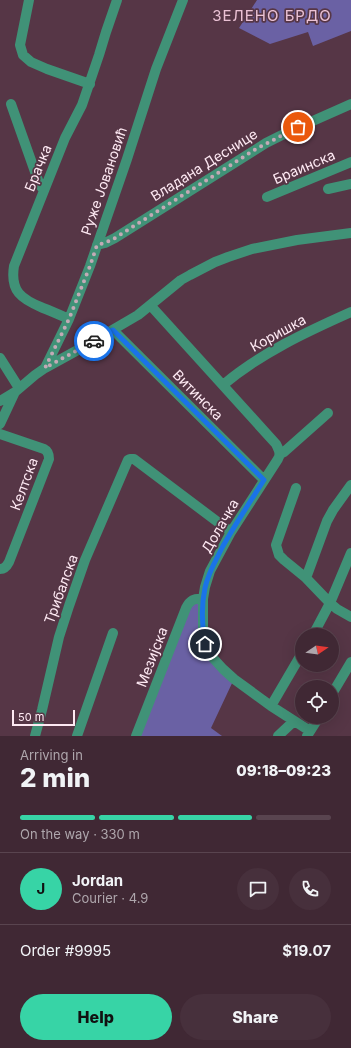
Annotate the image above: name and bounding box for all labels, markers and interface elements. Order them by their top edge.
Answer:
district label: ЗЕЛЕНО БРДО [212,6,332,25]
pin [281,110,315,144]
icon: bag [287,116,309,138]
street label: Руже Јовановић [77,125,130,237]
street label: Владана Деснице [147,125,260,204]
street label: Брачка [20,142,55,194]
street label: Браинска [270,146,337,187]
street label: Коришка [247,310,309,355]
courier [74,321,114,361]
icon: car [83,330,105,352]
street label: Витинска [170,366,227,423]
street label: Келтска [6,455,41,512]
street label: Долачка [197,496,242,556]
street label: Трибалска [40,552,81,626]
street label: Мезијска [132,624,171,689]
pin [188,627,222,661]
north arrow [295,628,339,672]
map controls [295,628,339,724]
icon: home [194,633,216,655]
button: locate [295,680,339,724]
scale bar [12,708,75,727]
text: 50 m [18,710,44,724]
text: Arriving in [20,747,83,763]
text: 09:18–09:23 [236,761,331,780]
text: 2 min [20,762,90,793]
text: On the way · 330 m [20,826,140,842]
button: chat [237,868,279,910]
button: phone [289,868,331,910]
text: Jordan [72,871,123,890]
text: J [37,879,45,898]
text: Courier · 4.9 [72,890,148,906]
text: Order #9995 [20,941,111,960]
text: $19.07 [282,941,331,960]
button: Help [20,994,172,1040]
button: Share [180,994,331,1040]

